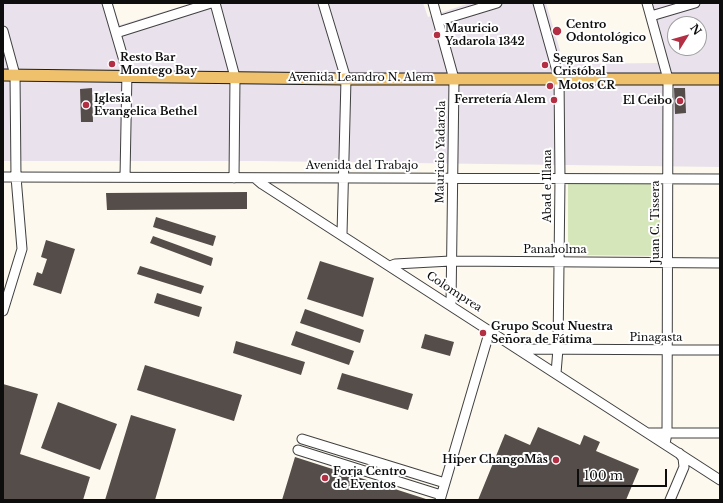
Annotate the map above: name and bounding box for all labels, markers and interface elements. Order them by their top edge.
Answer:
north arrow [667,16,707,56]
place label: Centro Odontológico [566,18,646,44]
text: N [687,21,704,38]
place label: Mauricio Yadarola 1342 [445,22,525,48]
marker: Centro Odontológico [551,25,563,37]
marker: Mauricio Yadarola 1342 [432,30,442,40]
place label: Resto Bar Montego Bay [120,51,197,77]
place label: Seguros San Cristóbal [553,52,624,78]
marker: Resto Bar Montego Bay [107,59,117,69]
marker: Seguros San Cristóbal [540,60,550,70]
street label: Avenida Leandro N. Alem [288,71,434,85]
place label: Motos CR [558,79,615,93]
marker: Motos CR [545,81,555,91]
place label: Iglesia Evangelica Bethel [94,92,197,118]
place label: Ferretería Alem [454,93,546,107]
place label: El Ceibo [623,94,672,108]
marker: Ferretería Alem [549,95,559,105]
marker: El Ceibo [675,96,685,106]
marker: Iglesia Evangelica Bethel [81,100,91,110]
street label: Mauricio Yadarola [434,100,448,204]
street label: Abad e Illana [541,149,555,223]
street label: Avenida del Trabajo [306,159,418,173]
street label: Juan C. Tissera [649,180,663,264]
street label: Panaholma [523,243,587,257]
street label: Colomprea [424,269,484,315]
place label: Grupo Scout Nuestra Señora de Fátima [491,320,613,346]
marker: Grupo Scout Nuestra Señora de Fátima [478,328,488,338]
street label: Pinagasta [630,331,682,345]
place label: Hiper ChangoMâs [442,453,548,467]
marker: Hiper ChangoMâs [551,455,561,465]
scale bar [579,461,669,487]
place label: Forja Centro de Eventos [333,465,406,491]
text: 100 m [584,468,623,483]
marker: Forja Centro de Eventos [320,473,330,483]

